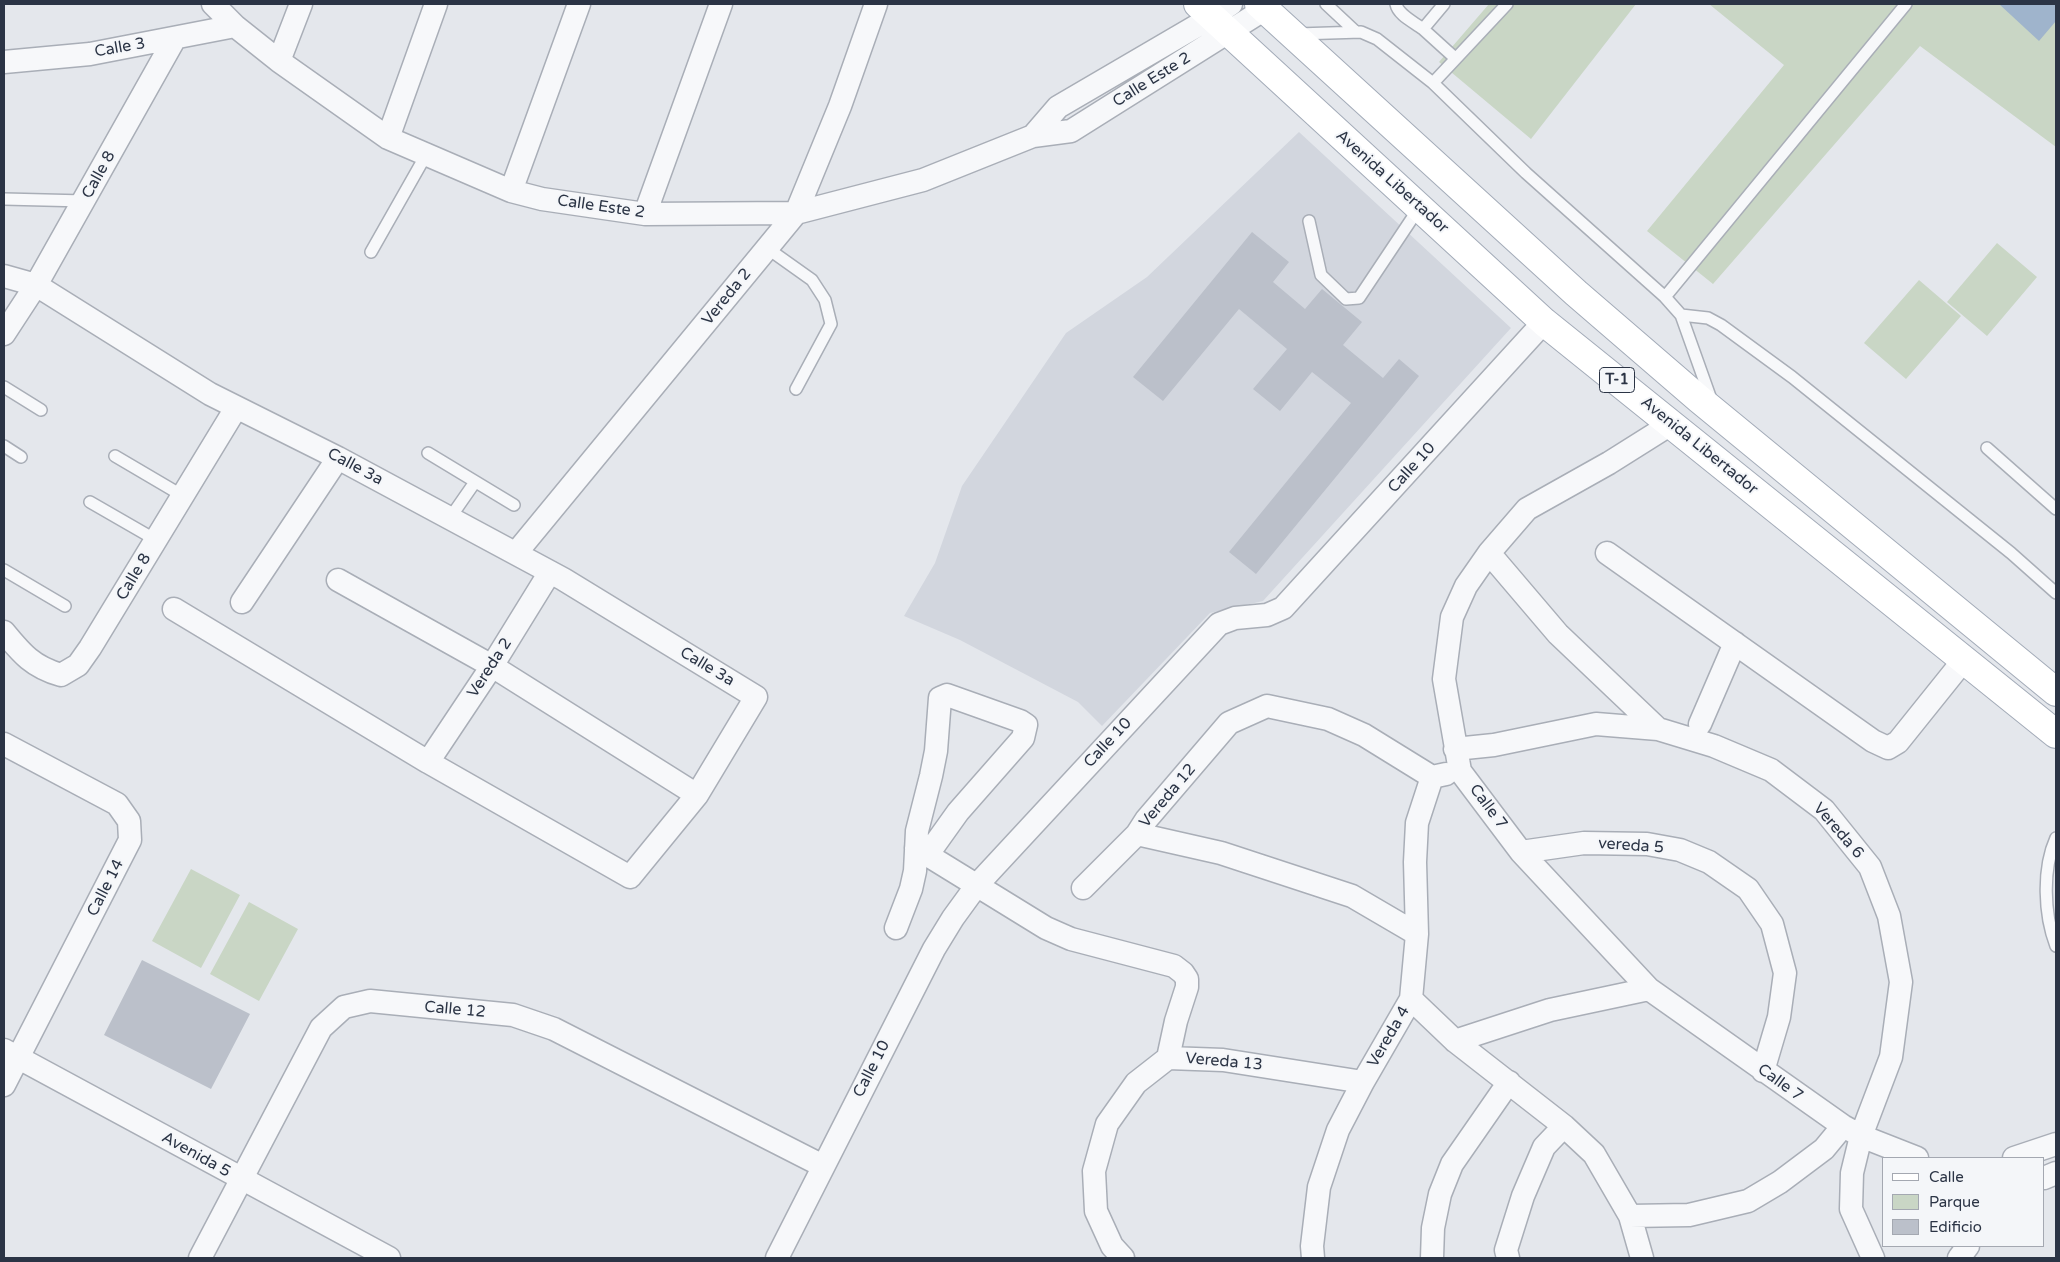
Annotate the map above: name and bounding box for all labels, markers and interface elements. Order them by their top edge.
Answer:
street label: Calle 3 [93,34,147,62]
street label: Calle Este 2 [1109,48,1195,112]
street label: Avenida Libertador [1332,126,1452,238]
street label: Calle 8 [78,148,120,202]
street label: Calle Este 2 [556,191,646,223]
street label: Vereda 2 [698,265,756,329]
road number: T-1 [1600,368,1634,392]
street label: Avenida Libertador [1637,393,1761,499]
street label: Calle 10 [1384,439,1440,497]
street label: Calle 3a [324,444,386,490]
street label: Calle 8 [113,550,155,604]
street label: Vereda 2 [464,634,516,702]
street label: Calle 3a [676,643,738,691]
street label: Calle 10 [1080,714,1136,772]
street label: Vereda 12 [1136,760,1200,832]
street label: Calle 7 [1465,781,1511,833]
street label: Vereda 6 [1809,799,1867,863]
street label: vereda 5 [1598,834,1664,858]
street label: Calle 14 [84,856,128,920]
street label: Calle 12 [424,998,486,1022]
street label: Vereda 4 [1364,1003,1414,1071]
street label: Calle 10 [850,1037,894,1101]
street label: Vereda 13 [1185,1049,1263,1075]
street label: Calle 7 [1754,1060,1806,1106]
street label: Avenida 5 [158,1128,234,1182]
legend [1882,1157,2045,1247]
text: Calle [1929,1168,1964,1186]
text: Parque [1929,1193,1980,1211]
text: Edificio [1929,1218,1982,1236]

